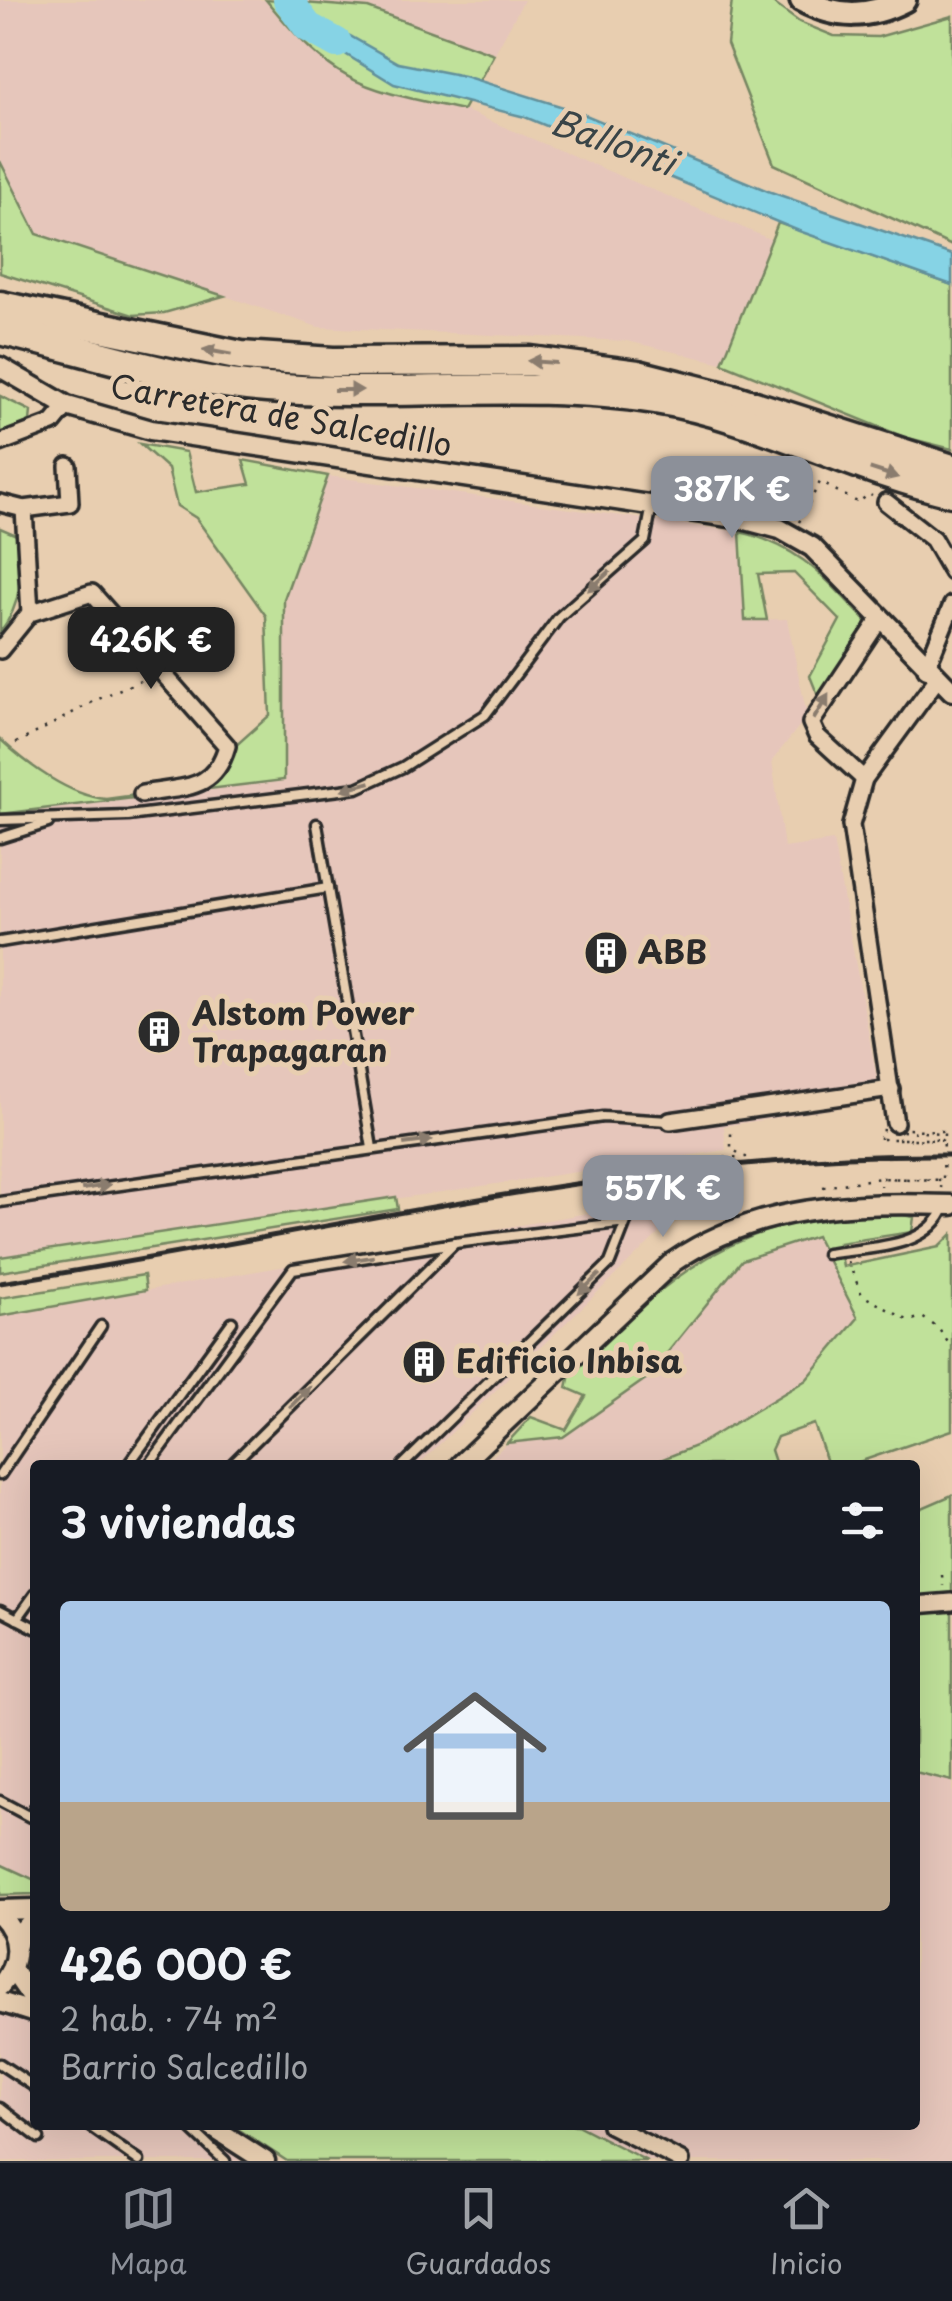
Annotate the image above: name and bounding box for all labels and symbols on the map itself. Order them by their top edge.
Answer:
water label: Ballonti [544,94,688,189]
one-way arrow [201,344,233,359]
one-way arrow [525,354,557,370]
street label: Carretera de Salcedillo [107,360,456,468]
one-way arrow [332,383,364,399]
pin: 387K € [651,456,813,541]
one-way arrow [869,466,900,481]
one-way arrow [587,570,612,592]
pin: 426K € [70,607,232,692]
one-way arrow [811,693,830,720]
one-way arrow [340,778,371,794]
place label: ABB [638,927,707,975]
building icon: ABB [583,930,629,976]
place label: Alstom Power Trapagaran [191,988,415,1073]
building icon: Alstom Power Trapagaran [136,1009,182,1055]
one-way arrow [403,1133,434,1149]
pin: 557K € [582,1155,744,1240]
one-way arrow [81,1179,113,1195]
one-way arrow [343,1252,374,1267]
one-way arrow [577,1272,601,1295]
place label: Edificio Inbisa [456,1336,683,1384]
building icon: Edificio Inbisa [401,1339,447,1385]
one-way arrow [288,1385,312,1409]

